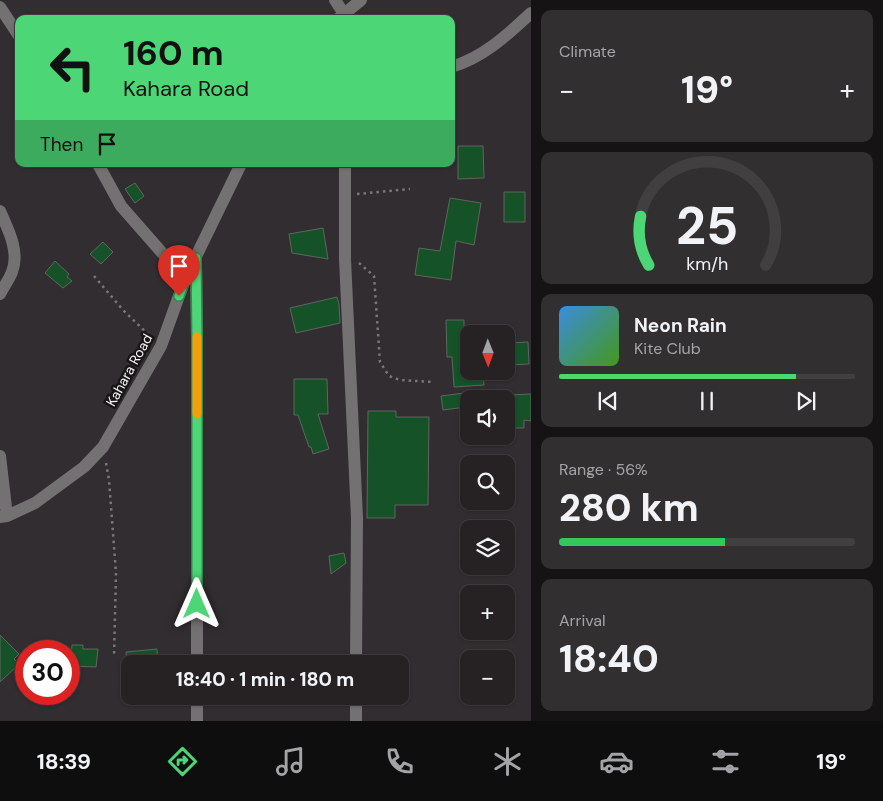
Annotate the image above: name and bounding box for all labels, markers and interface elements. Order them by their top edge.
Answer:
text: 160 m [123,30,224,76]
icon: left [40,35,105,100]
text: Climate [559,41,616,62]
text: 19° [681,65,733,115]
text: − [559,72,574,109]
text: + [840,72,855,109]
text: Kahara Road [123,74,249,103]
icon: arrive [93,130,121,158]
text: Then [40,132,83,157]
text: 25 [676,192,738,260]
pin [158,245,200,296]
icon: arrive [165,252,193,280]
text: km/h [686,252,728,276]
text: Neon Rain [634,313,727,338]
north arrow [460,325,515,380]
map controls [460,325,515,705]
street label: Kahara Road [102,331,156,409]
text: Kite Club [634,338,701,359]
icon: previous [594,387,622,415]
icon: pause [693,387,721,415]
icon: next [792,387,820,415]
button: sound [460,390,515,445]
button: search [460,455,515,510]
text: Range · 56% [559,459,648,480]
text: 280 km [559,483,699,533]
button: layers [460,520,515,575]
position arrow [170,577,222,629]
button: + [460,585,515,640]
text: Arrival [559,610,606,631]
text: 18:40 [559,634,659,684]
speed limit sign: 30 [15,640,80,705]
button: − [460,650,515,705]
text: 18:40 · 1 min · 180 m [176,667,354,692]
icon: directions [165,744,200,779]
icon: music [273,744,308,779]
icon: phone [382,744,417,779]
icon: climate [490,744,525,779]
icon: car [599,744,634,779]
icon: filters [708,744,743,779]
text: 18:39 [37,747,91,776]
text: 19° [816,747,846,776]

